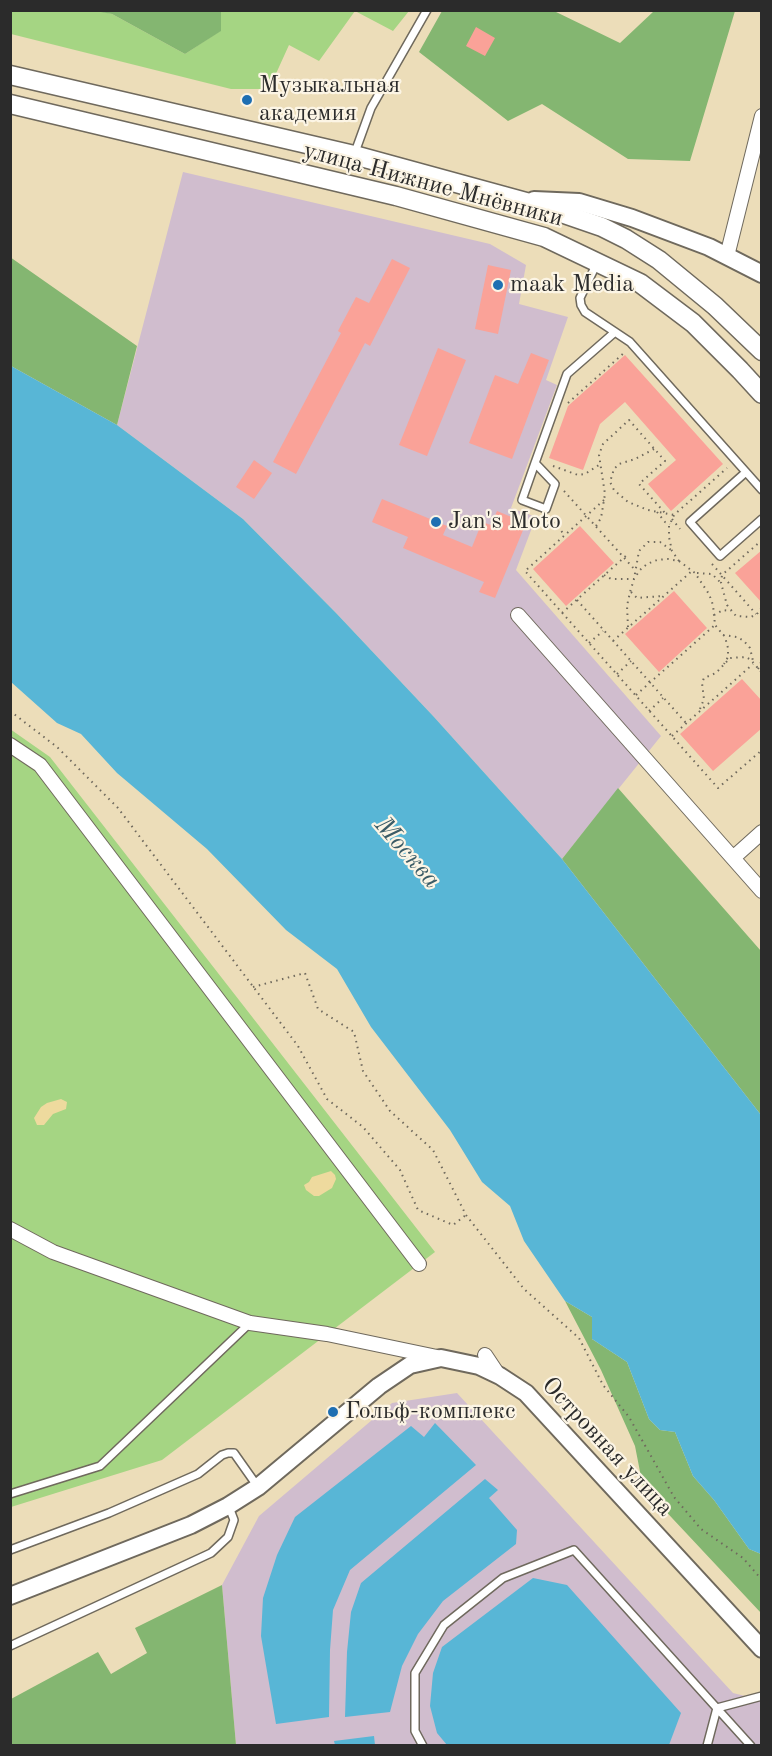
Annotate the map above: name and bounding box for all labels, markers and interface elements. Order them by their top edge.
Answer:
place label: Музыкальная академия [259,72,400,128]
marker: Музыкальная академия [240,93,254,107]
street label: улица Нижние Мнёвники [300,136,566,234]
place label: maak Media [510,271,634,299]
marker: maak Media [491,278,505,292]
place label: Jan's Moto [448,508,561,536]
marker: Jan's Moto [429,515,443,529]
water label: Москва [367,810,447,896]
street label: Островная улица [535,1371,679,1523]
place label: Гольф-комплекс [345,1398,515,1426]
marker: Гольф-комплекс [326,1405,340,1419]

